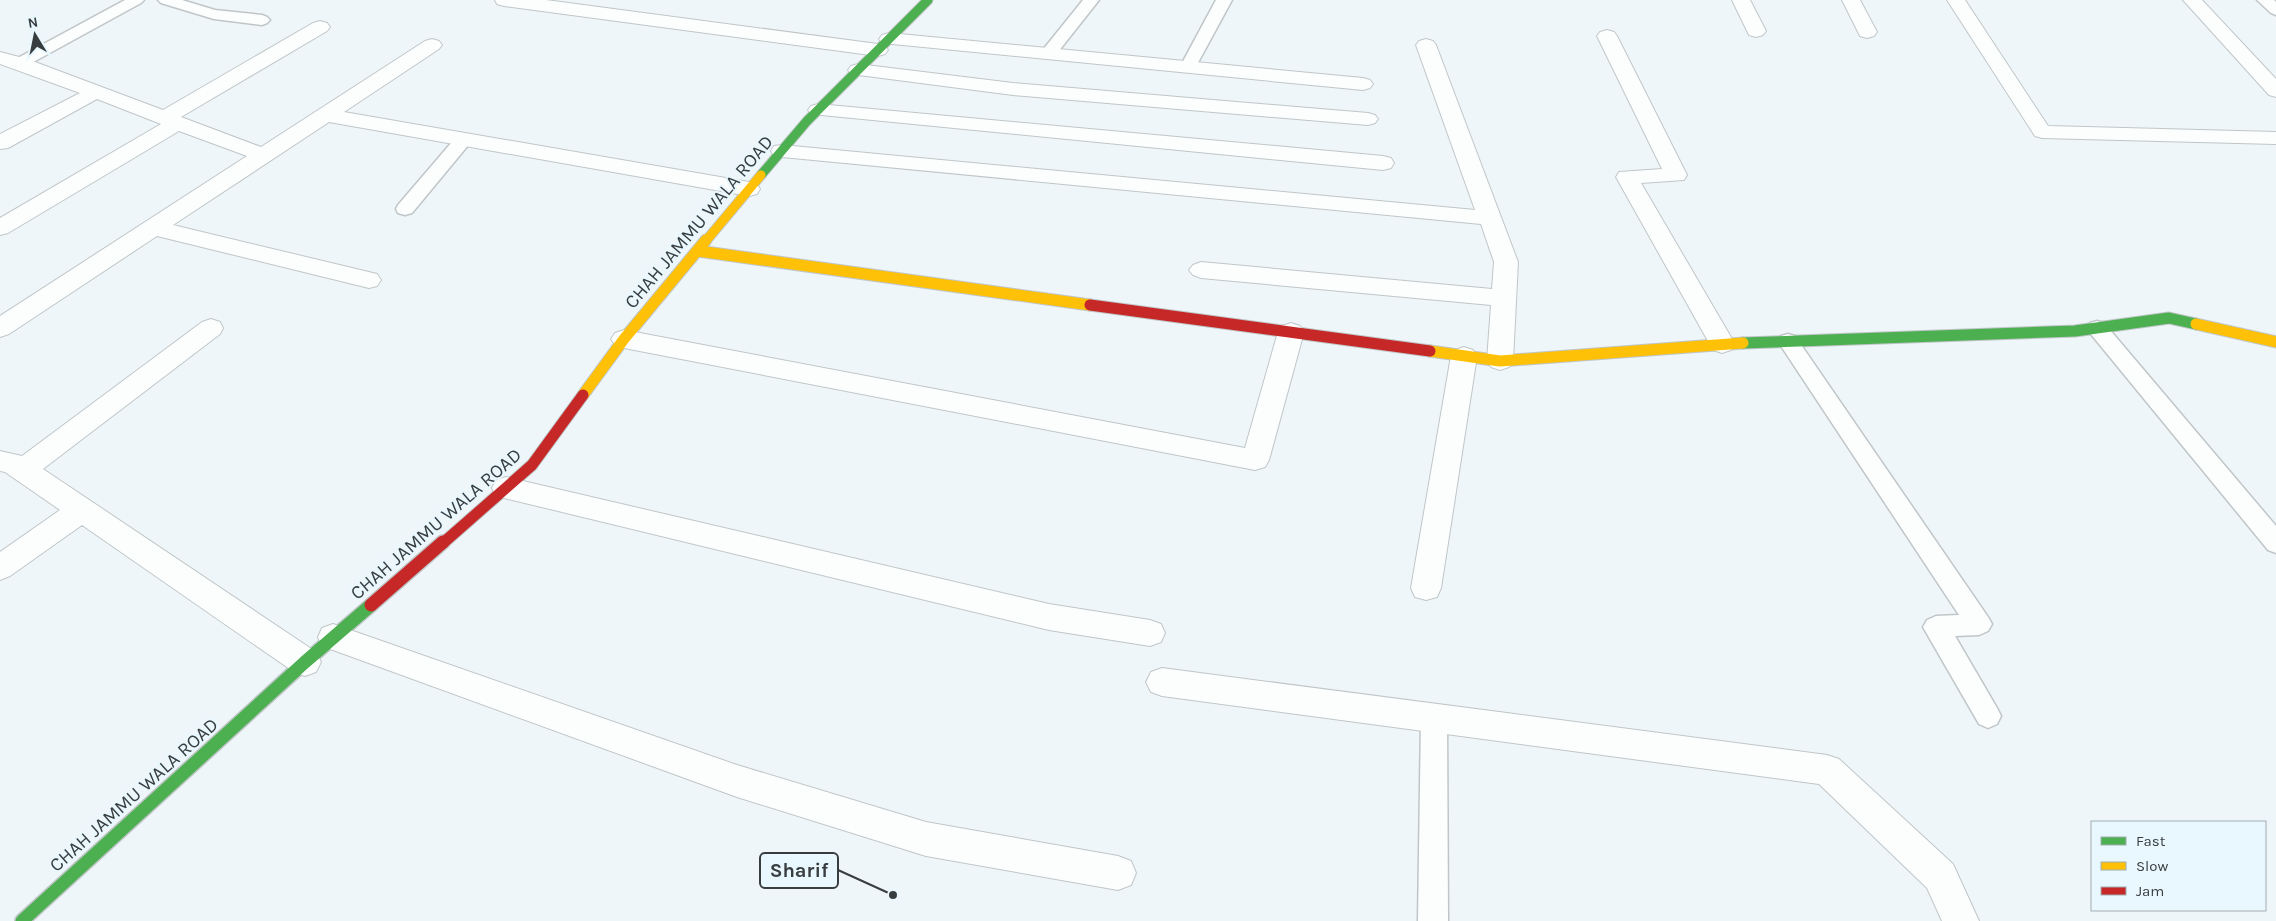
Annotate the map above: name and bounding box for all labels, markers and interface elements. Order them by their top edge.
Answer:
north arrow [10,10,60,60]
text: N [26,13,39,32]
street label: CHAH JAMMU WALA ROAD [620,131,778,313]
street label: CHAH JAMMU WALA ROAD [346,444,526,604]
street label: CHAH JAMMU WALA ROAD [45,714,223,876]
legend [2091,821,2266,911]
text: Fast [2136,832,2166,850]
callout: Sharif [760,853,838,888]
text: Slow [2136,857,2168,875]
text: Sharif [770,859,829,882]
text: Jam [2136,882,2164,900]

